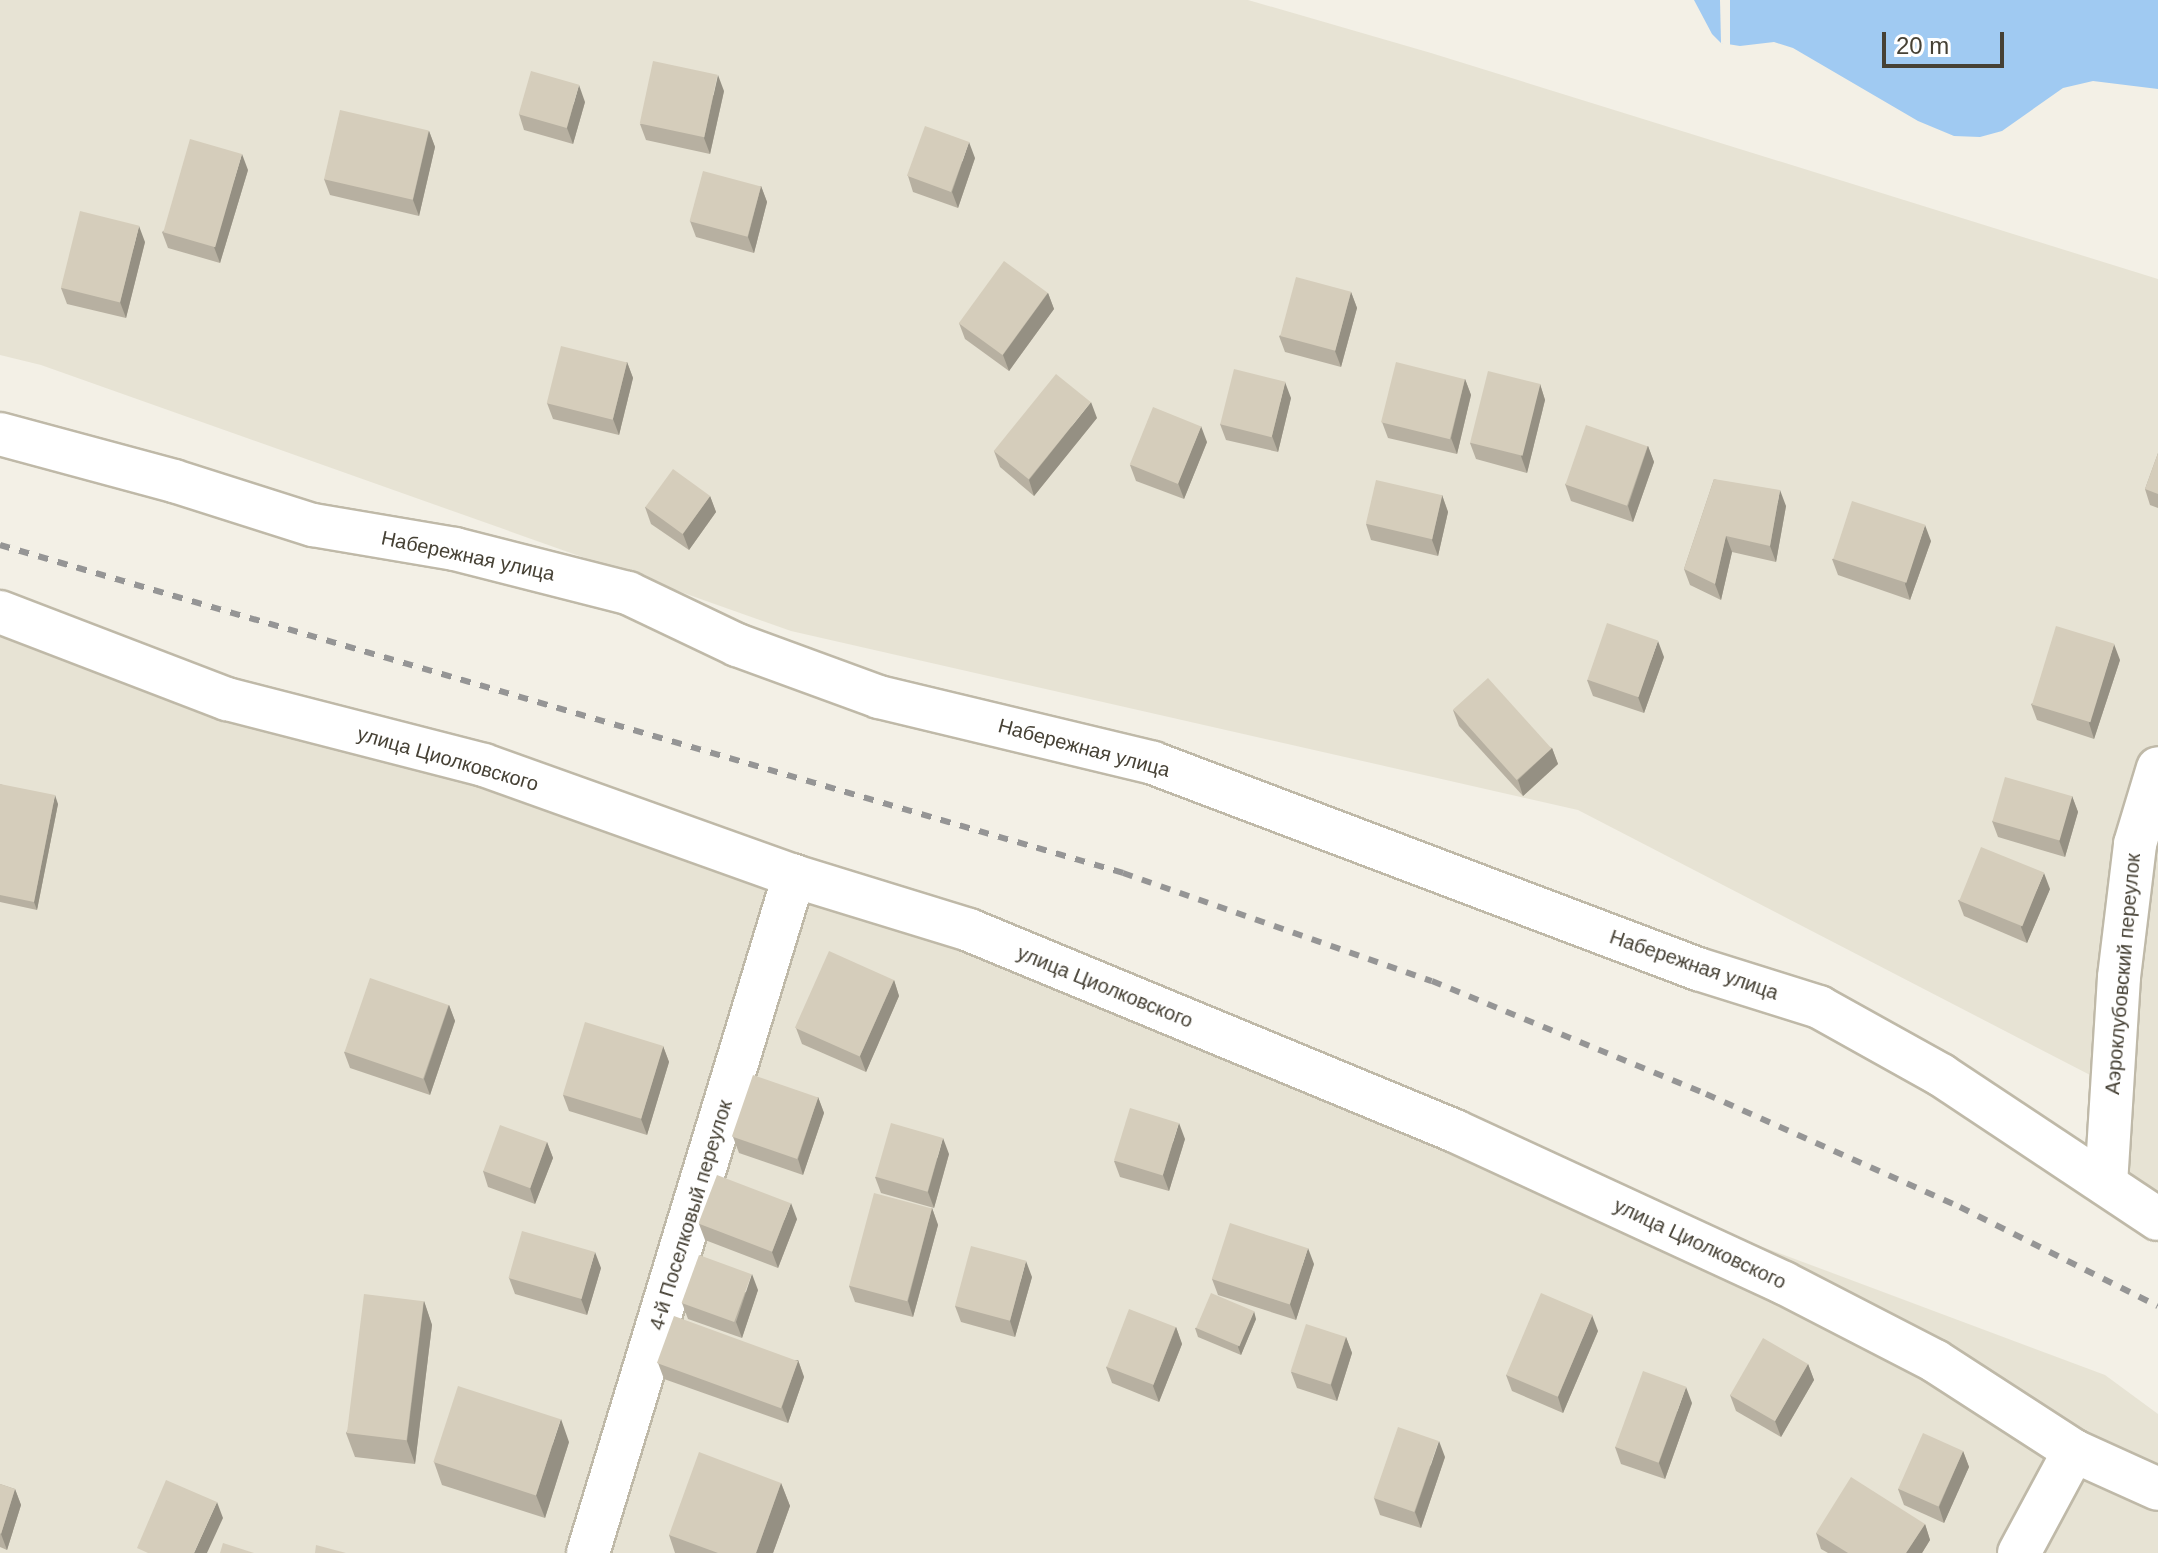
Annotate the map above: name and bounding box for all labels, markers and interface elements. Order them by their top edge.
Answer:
scale bar [1886,16,2008,66]
text: 20 m [1896,32,1949,59]
street label: Набережная улица [379,526,557,586]
street label: Набережная улица [995,714,1173,782]
street label: улица Циолковского [355,722,541,796]
street label: Аэроклубовский переулок [2100,852,2146,1096]
street label: Набережная улица [1606,925,1782,1005]
street label: улица Циолковского [1014,941,1196,1033]
street label: 4-й Поселковый переулок [645,1097,737,1333]
street label: улица Циолковского [1610,1194,1790,1294]

